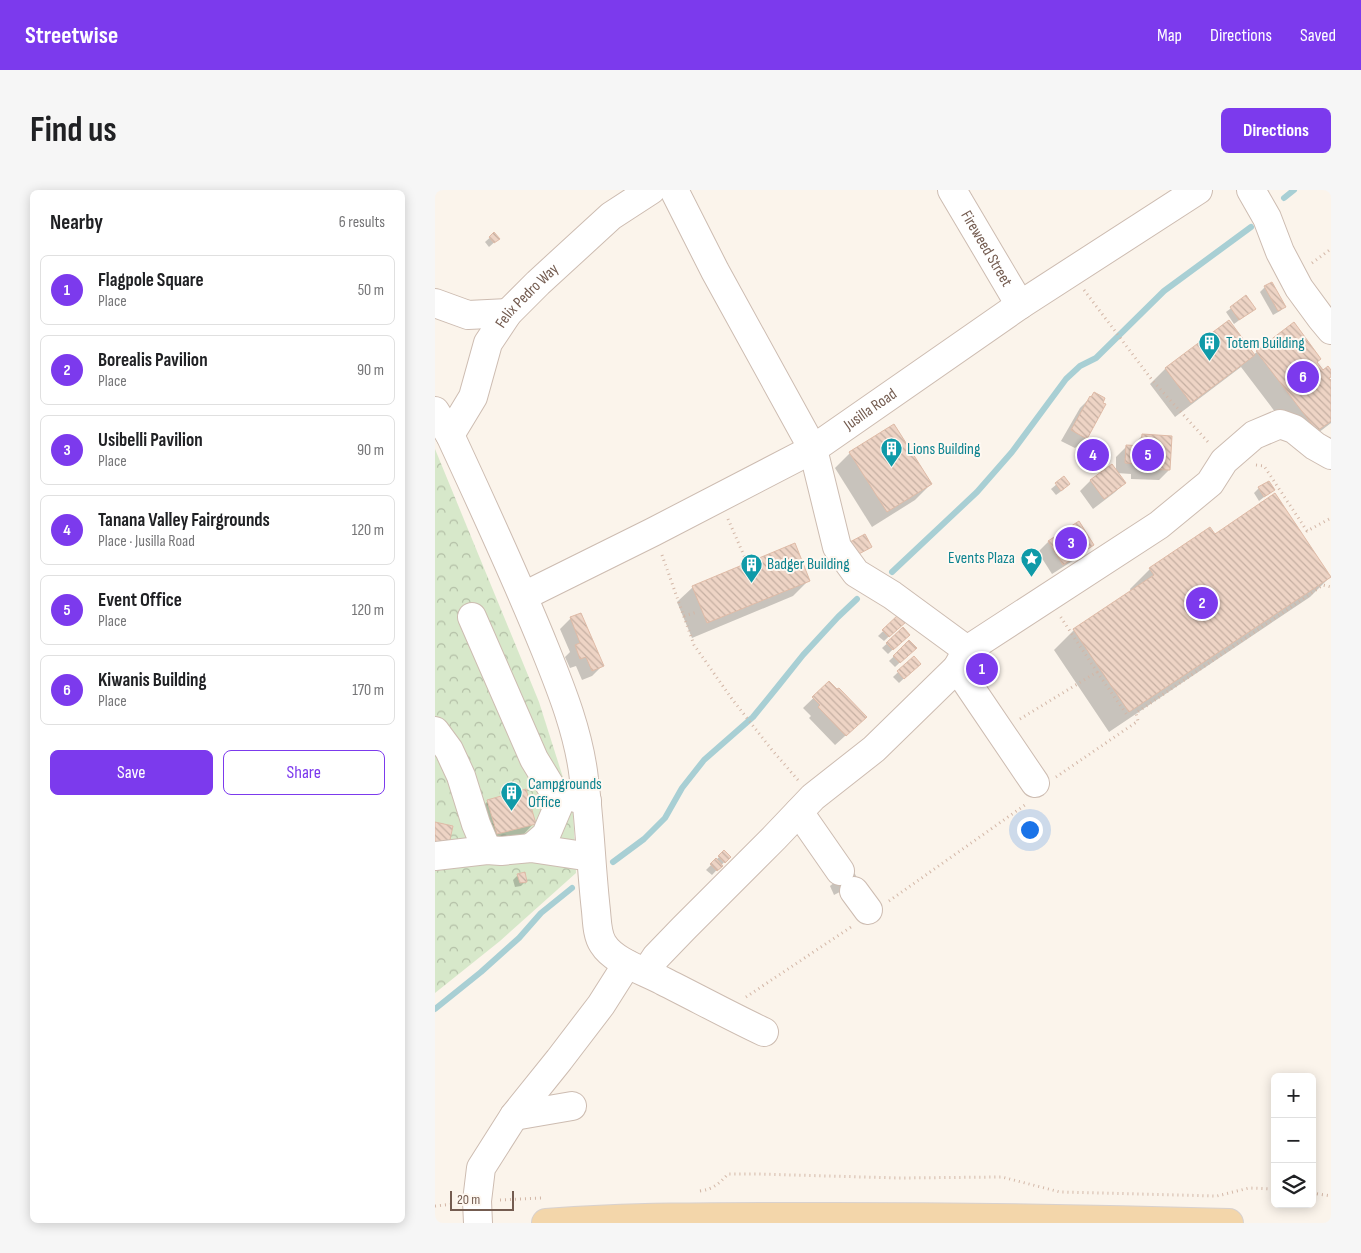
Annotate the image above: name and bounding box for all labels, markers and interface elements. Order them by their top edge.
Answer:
text: Streetwise [25,21,118,50]
text: Map [1157,25,1182,46]
text: Directions [1210,25,1272,46]
text: Saved [1300,25,1336,46]
button: Directions [1221,108,1331,153]
text: Find us [30,109,117,152]
street label: Fireweed Street [957,207,1016,290]
text: Nearby [50,210,103,235]
text: 6 results [339,213,385,232]
street label: Felix Pedro Way [491,259,562,332]
text: Flagpole Square [98,269,204,292]
text: 1 [64,281,70,300]
text: 50 m [358,281,384,300]
text: Place [98,292,127,311]
building icon: Totem Building [1198,331,1222,362]
place label: Totem Building [1226,334,1305,353]
text: Borealis Pavilion [98,349,208,372]
pin: 6 [1287,358,1319,396]
text: 2 [63,361,71,380]
text: 90 m [357,361,384,380]
text: Place [98,372,127,391]
street label: Jusilla Road [839,384,900,435]
text: Usibelli Pavilion [98,429,203,452]
pin: 4 [1077,436,1109,474]
pin: 5 [1132,436,1164,474]
building icon: Lions Building [879,437,903,468]
place label: Lions Building [907,440,980,459]
text: 3 [63,441,71,460]
text: 90 m [357,441,384,460]
text: Place [98,452,127,471]
text: Tanana Valley Fairgrounds [98,509,270,532]
text: 4 [63,521,71,540]
text: 120 m [352,521,384,540]
pin: 3 [1055,524,1087,562]
text: Place · Jusilla Road [98,532,195,551]
place icon: Events Plaza [1019,546,1043,577]
place label: Events Plaza [948,549,1015,568]
building icon: Badger Building [739,552,763,583]
place label: Badger Building [767,555,850,574]
pin: 2 [1186,584,1218,622]
text: Event Office [98,589,182,612]
text: 5 [63,601,71,620]
text: 120 m [352,601,384,620]
text: Place [98,612,127,631]
pin: 1 [966,650,998,688]
text: Kiwanis Building [98,669,206,692]
text: 6 [63,681,71,700]
text: 170 m [352,681,384,700]
text: Place [98,692,127,711]
button: Save [50,750,213,795]
button: Share [223,750,385,795]
place label: Campgrounds Office [528,775,602,812]
building icon: Campgrounds Office [500,781,524,812]
your location [1017,817,1043,843]
map controls [1271,1073,1316,1208]
button: + [1271,1073,1316,1118]
button: − [1271,1118,1316,1163]
button: layers [1271,1163,1316,1208]
scale bar [450,1188,514,1211]
text: 20 m [457,1191,480,1208]

